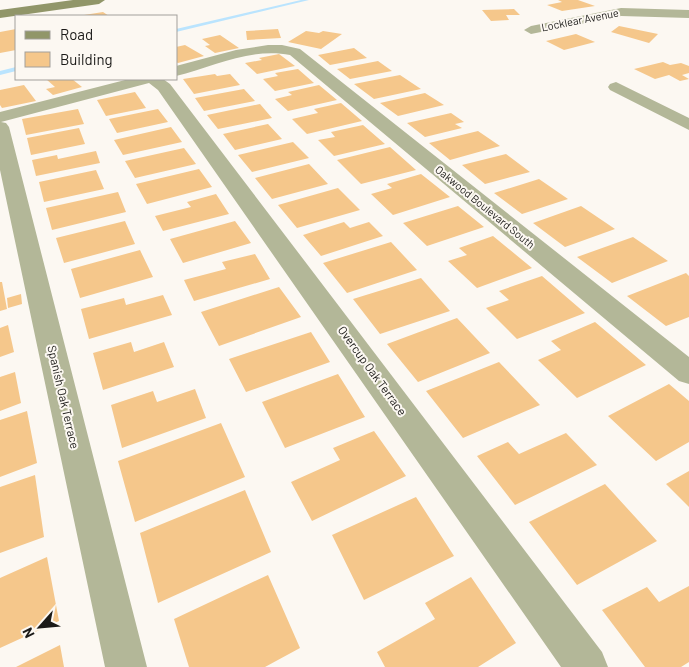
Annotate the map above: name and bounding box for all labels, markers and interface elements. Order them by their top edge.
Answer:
street label: Locklear Avenue [540,6,620,33]
legend [15,15,178,80]
text: Road [60,25,93,43]
text: Building [60,50,113,68]
street label: Oakwood Boulevard South [433,163,538,251]
street label: Overcup Oak Terrace [336,323,410,418]
street label: Spanish Oak Terrace [45,344,83,450]
north arrow [15,602,65,652]
text: N [18,625,38,641]

